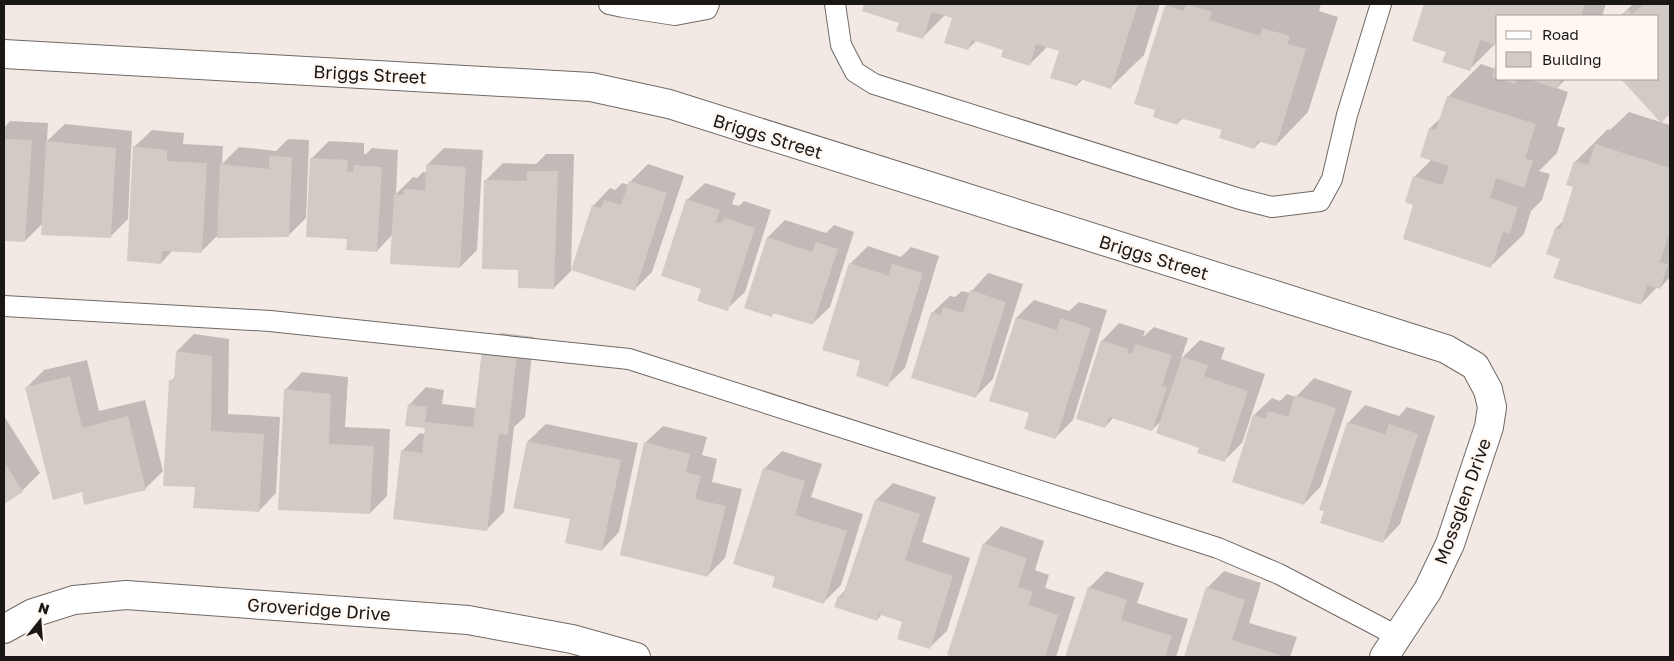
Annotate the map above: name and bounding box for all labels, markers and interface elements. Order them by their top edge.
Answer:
legend [1496,15,1659,80]
text: Road [1542,25,1579,43]
text: Building [1542,50,1602,68]
street label: Briggs Street [313,60,427,88]
street label: Briggs Street [711,109,825,163]
street label: Briggs Street [1097,230,1211,284]
street label: Mossglen Drive [1429,435,1495,567]
street label: Groveridge Drive [247,593,391,625]
north arrow [15,596,65,646]
text: N [36,598,52,618]

